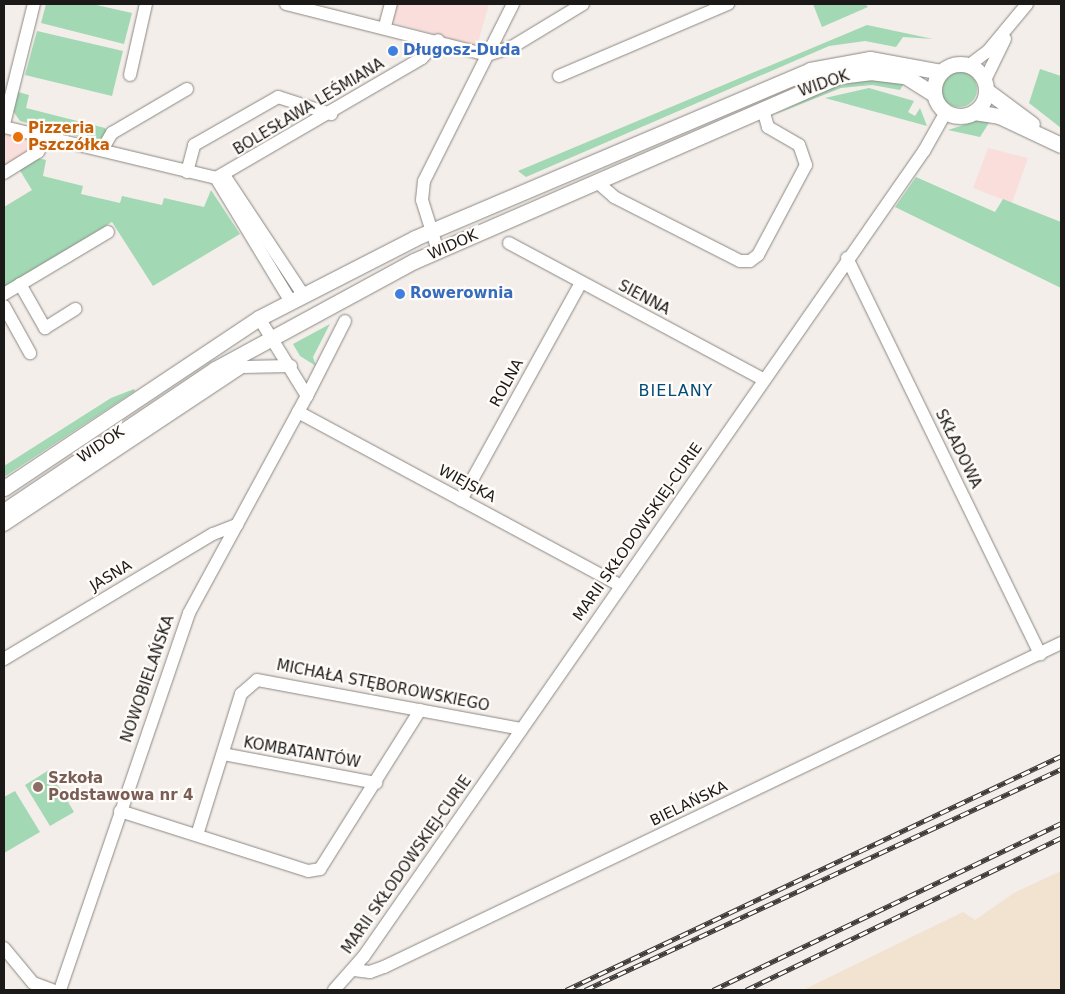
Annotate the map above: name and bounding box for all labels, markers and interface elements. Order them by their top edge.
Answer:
place label: Długosz-Duda [403,42,521,60]
marker: Długosz-Duda [387,45,399,57]
street label: BOLESŁAWA LEŚMIANA [230,55,388,159]
street label: WIDOK [796,67,852,101]
place label: Pizzeria Pszczółka [28,119,110,154]
marker: Pizzeria Pszczółka [12,131,24,143]
street label: WIDOK [425,226,481,264]
street label: SIENNA [615,277,673,319]
place label: Rowerownia [410,285,513,303]
marker: Rowerownia [394,288,406,300]
street label: ROLNA [487,356,527,410]
district label: BIELANY [638,381,714,401]
street label: SKŁADOWA [931,407,985,491]
street label: WIDOK [74,423,128,467]
street label: MARII SKŁODOWSKIEJ-CURIE [569,439,707,625]
street label: WIEJSKA [435,461,499,507]
street label: JASNA [87,557,135,595]
street label: NOWOBIELAŃSKA [118,613,178,745]
street label: MICHAŁA STĘBOROWSKIEGO [275,657,491,715]
street label: KOMBATANTÓW [242,734,362,772]
place label: Szkoła Podstawowa nr 4 [48,769,193,804]
street label: MARII SKŁODOWSKIEJ-CURIE [338,772,476,958]
street label: BIELAŃSKA [647,778,731,830]
marker: Szkoła Podstawowa nr 4 [32,781,44,793]

